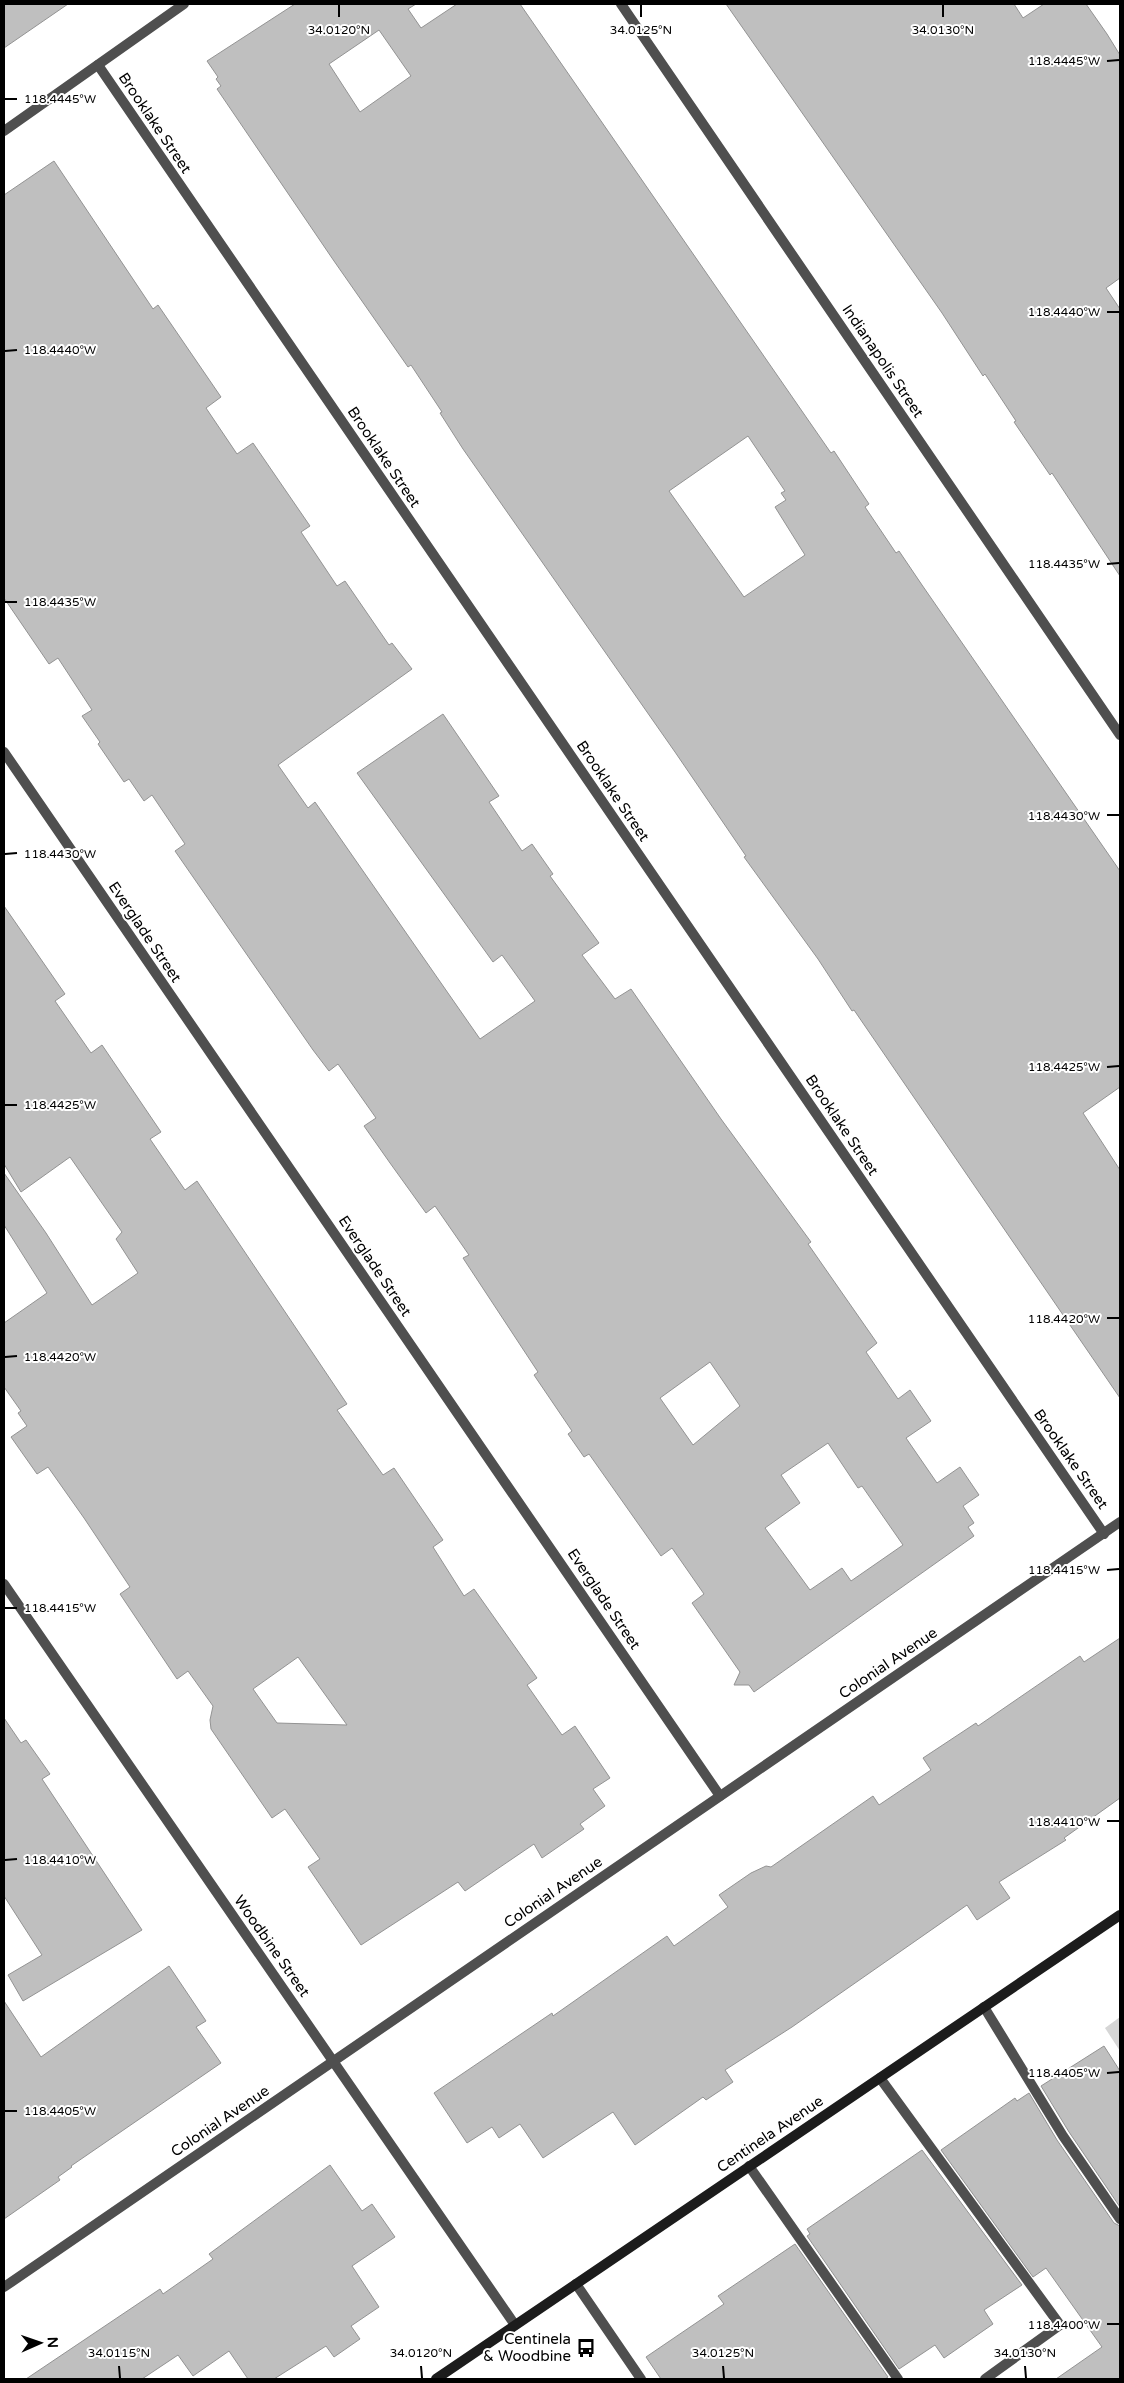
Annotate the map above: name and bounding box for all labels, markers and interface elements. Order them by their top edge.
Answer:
text: 34.0120°N [308,23,370,37]
text: 34.0125°N [610,23,672,37]
text: 34.0130°N [912,23,974,37]
text: 118.4445°W [1028,54,1100,68]
street label: Brooklake Street [115,69,196,177]
text: 118.4445°W [24,92,96,106]
street label: Indianapolis Street [838,301,928,421]
text: 118.4440°W [1028,305,1100,319]
text: 118.4440°W [24,343,96,357]
street label: Brooklake Street [344,403,425,511]
text: 118.4435°W [1028,557,1100,571]
text: 118.4435°W [24,595,96,609]
street label: Brooklake Street [573,737,654,845]
text: 118.4430°W [1028,809,1100,823]
text: 118.4430°W [24,847,96,861]
street label: Everglade Street [105,878,185,986]
text: 118.4425°W [1028,1060,1100,1074]
street label: Brooklake Street [802,1071,883,1179]
text: 118.4425°W [24,1098,96,1112]
street label: Everglade Street [335,1212,415,1320]
text: 118.4420°W [1028,1312,1100,1326]
text: 118.4420°W [24,1350,96,1364]
street label: Brooklake Street [1030,1406,1112,1513]
street label: Everglade Street [564,1545,644,1653]
text: 118.4415°W [1028,1563,1100,1577]
text: 118.4415°W [24,1601,96,1615]
street label: Colonial Avenue [835,1623,941,1703]
text: 118.4410°W [1028,1815,1100,1829]
street label: Colonial Avenue [500,1852,606,1932]
text: 118.4410°W [24,1853,96,1867]
street label: Woodbine Street [230,1892,314,2000]
text: 118.4405°W [1028,2066,1100,2080]
street label: Colonial Avenue [167,2081,273,2161]
street label: Centinela Avenue [713,2092,827,2176]
text: 118.4405°W [24,2104,96,2118]
north arrow [15,2318,65,2368]
text: 118.4400°W [1028,2318,1100,2332]
place label: Centinela & Woodbine [483,2330,571,2365]
text: N [44,2337,61,2348]
bus stop icon: Centinela & Woodbine [575,2337,597,2359]
text: 34.0115°N [88,2346,150,2360]
text: 34.0120°N [390,2346,452,2360]
text: 34.0125°N [692,2346,754,2360]
text: 34.0130°N [994,2346,1056,2360]

